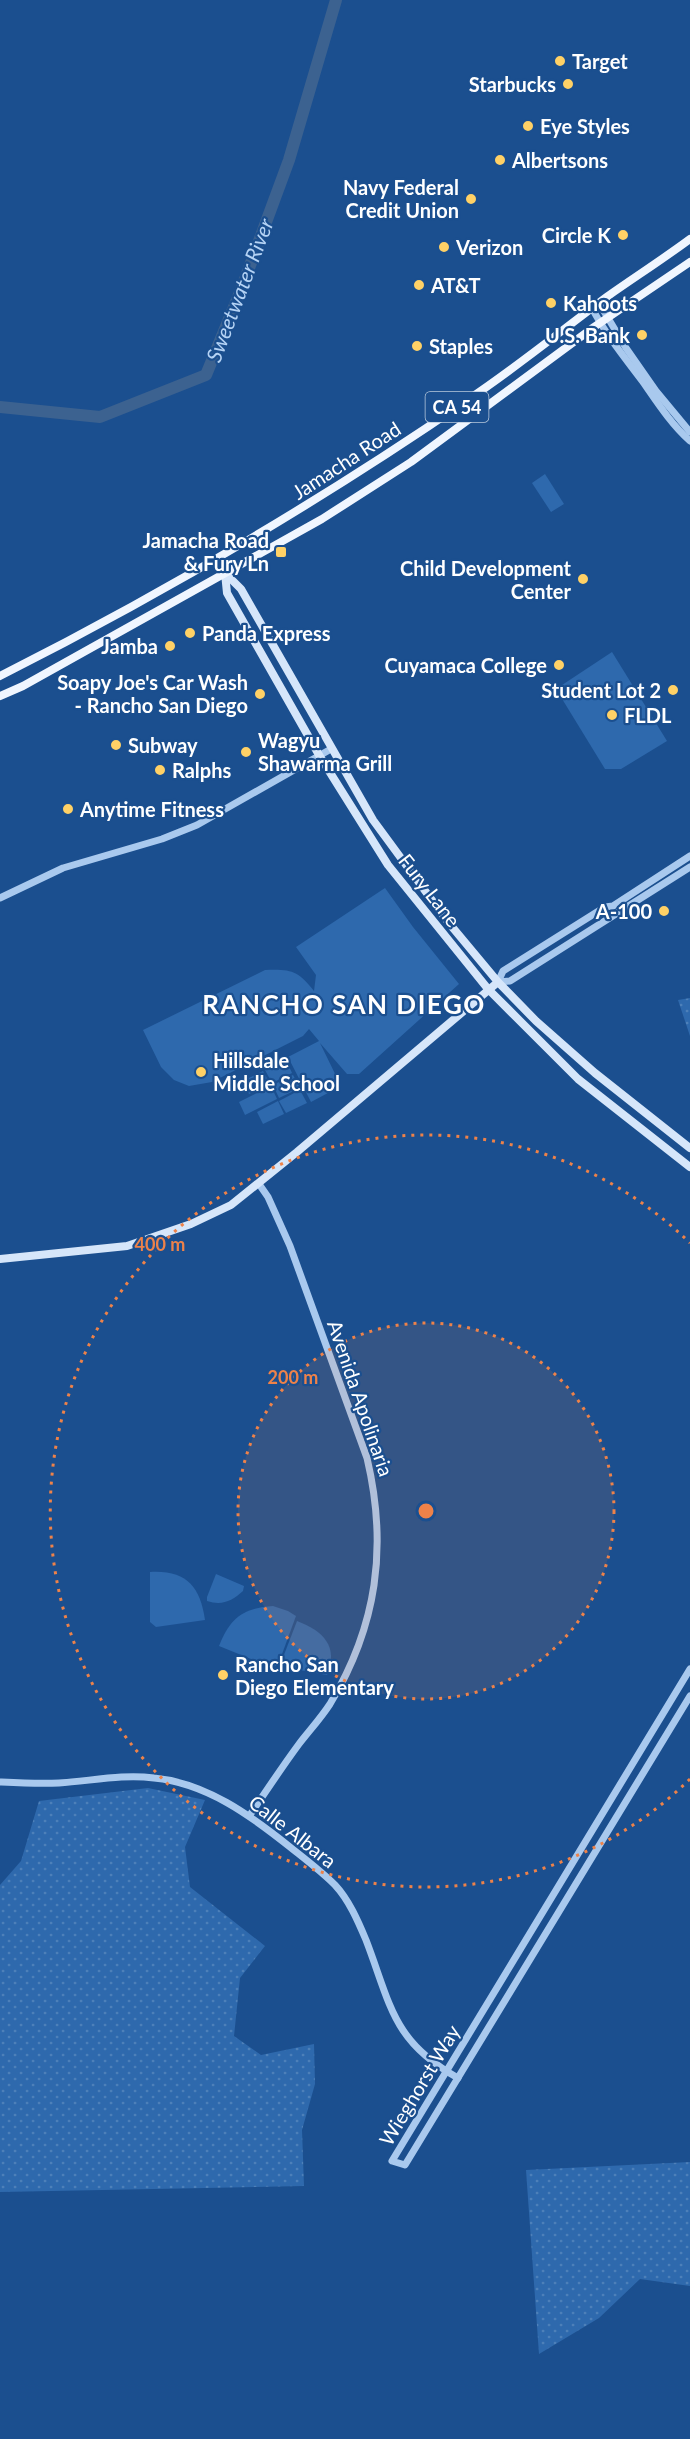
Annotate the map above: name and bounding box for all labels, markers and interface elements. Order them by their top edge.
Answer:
place label: Target [572,49,628,73]
marker: Target [553,54,567,68]
place label: Starbucks [469,72,556,96]
marker: Starbucks [561,77,575,91]
place label: Eye Styles [540,114,630,138]
marker: Eye Styles [521,119,535,133]
place label: Albertsons [511,148,608,172]
marker: Albertsons [493,153,507,167]
place label: Navy Federal Credit Union [343,175,459,222]
marker: Navy Federal Credit Union [464,192,478,206]
water label: Sweetwater River [200,214,278,365]
place label: Circle K [542,223,611,247]
marker: Circle K [616,228,630,242]
place label: Verizon [455,235,523,259]
marker: Verizon [437,240,451,254]
place label: AT&T [430,273,480,297]
marker: AT&T [412,278,426,292]
place label: Kahoots [563,291,637,315]
marker: Kahoots [544,296,558,310]
place label: U.S. Bank [545,323,630,347]
marker: U.S. Bank [635,328,649,342]
place label: Staples [429,334,493,358]
marker: Staples [410,339,424,353]
road number: CA 54 [426,392,488,422]
street label: Jamacha Road [287,416,405,504]
place label: Jamacha Road & Fury Ln [143,528,269,575]
marker: Jamacha Road & Fury Ln [274,545,288,559]
place label: Child Development Center [400,556,572,603]
marker: Child Development Center [576,572,590,586]
place label: Panda Express [202,621,331,645]
marker: Panda Express [183,626,197,640]
place label: Jamba [101,634,158,658]
marker: Jamba [163,639,177,653]
place label: Cuyamaca College [384,653,547,677]
marker: Cuyamaca College [552,658,566,672]
place label: Soapy Joe's Car Wash - Rancho San Diego [57,670,248,717]
place label: Student Lot 2 [541,678,661,702]
marker: Student Lot 2 [666,683,680,697]
marker: Soapy Joe's Car Wash - Rancho San Diego [253,687,267,701]
place label: FLDL [624,703,672,727]
marker: FLDL [605,708,619,722]
place label: Wagyu Shawarma Grill [258,728,392,775]
place label: Subway [128,733,198,757]
marker: Subway [109,738,123,752]
marker: Wagyu Shawarma Grill [239,745,253,759]
place label: Ralphs [172,758,231,782]
marker: Ralphs [153,763,167,777]
place label: Anytime Fitness [79,797,224,821]
marker: Anytime Fitness [61,802,75,816]
street label: Fury Lane [394,849,466,931]
place label: A-100 [595,899,652,923]
marker: A-100 [657,904,671,918]
district label: RANCHO SAN DIEGO [202,988,486,1020]
place label: Hillsdale Middle School [213,1048,340,1095]
marker: Hillsdale Middle School [194,1065,208,1079]
text: 400 m [135,1233,185,1255]
street label: Avenida Apolinaria [323,1317,399,1479]
text: 200 m [268,1366,318,1388]
centre of rings [416,1501,436,1521]
place label: Rancho San Diego Elementary [235,1652,394,1699]
marker: Rancho San Diego Elementary [216,1668,230,1682]
street label: Calle Albara [245,1789,341,1873]
street label: Wieghorst Way [374,2020,465,2150]

